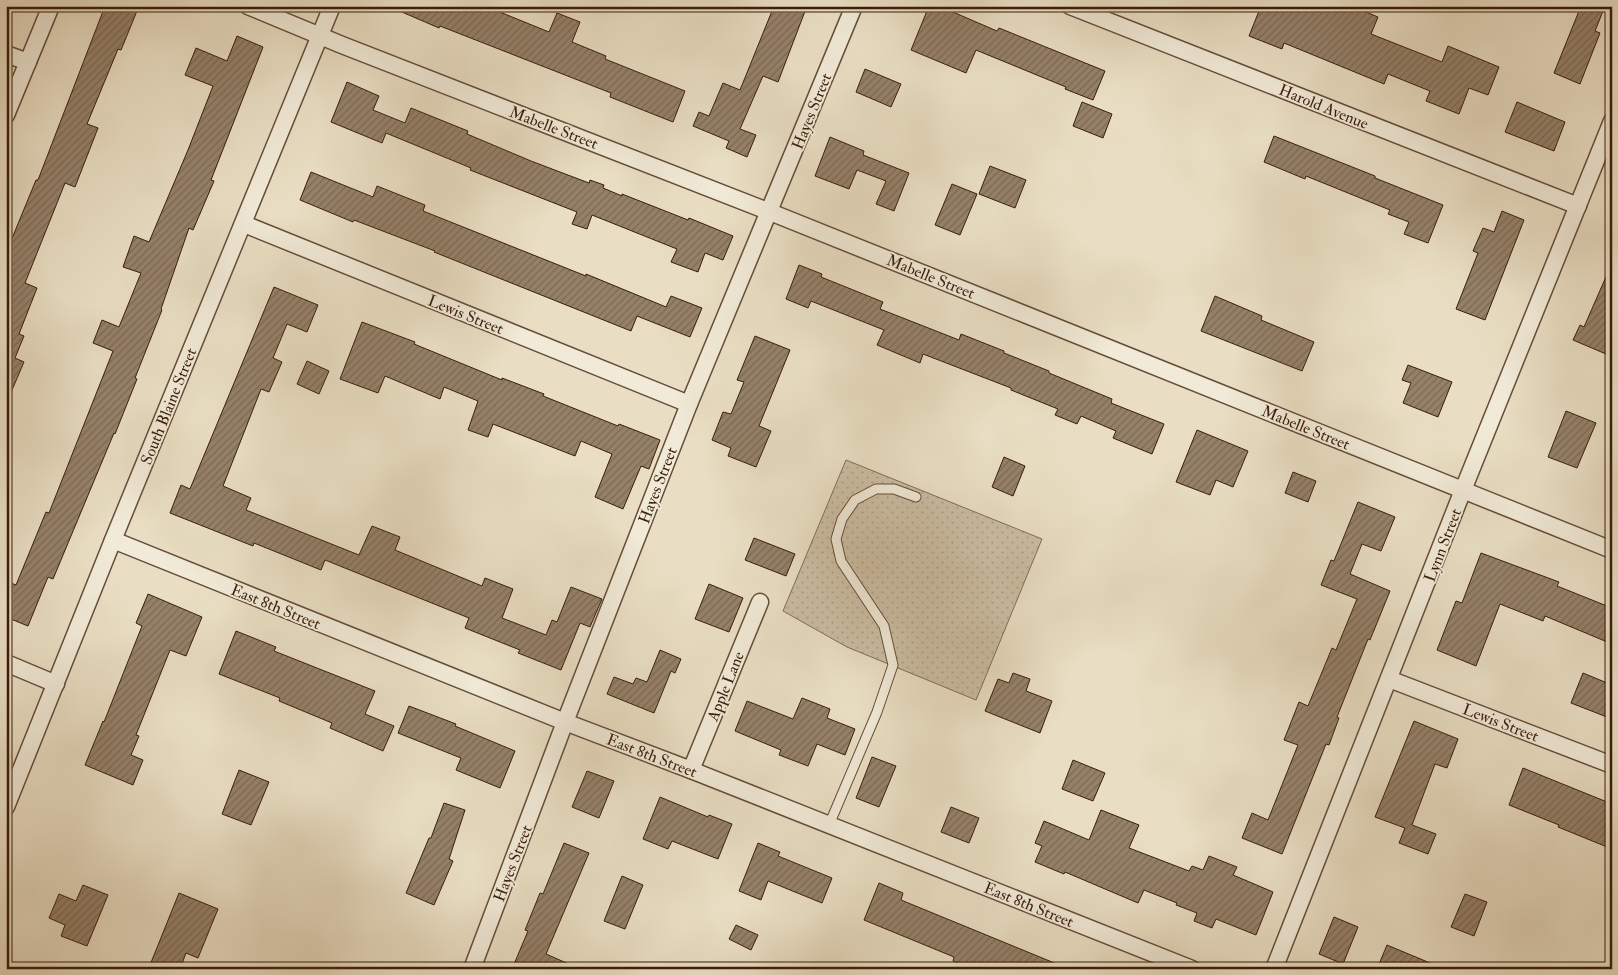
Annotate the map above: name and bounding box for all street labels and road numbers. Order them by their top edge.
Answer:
street label: Hayes Street [788,70,836,152]
street label: Harold Avenue [1276,80,1372,134]
street label: Mabelle Street [507,102,601,154]
street label: Mabelle Street [884,250,978,304]
street label: Lewis Street [425,291,506,339]
street label: South Blaine Street [136,345,201,468]
street label: Mabelle Street [1259,401,1353,455]
street label: Hayes Street [634,444,682,527]
street label: Lynn Street [1420,506,1466,585]
street label: East 8th Street [228,580,323,634]
street label: Apple Lane [703,648,750,725]
street label: Lewis Street [1460,699,1541,747]
street label: East 8th Street [604,730,700,782]
street label: Hayes Street [489,822,537,905]
street label: East 8th Street [981,878,1076,932]

